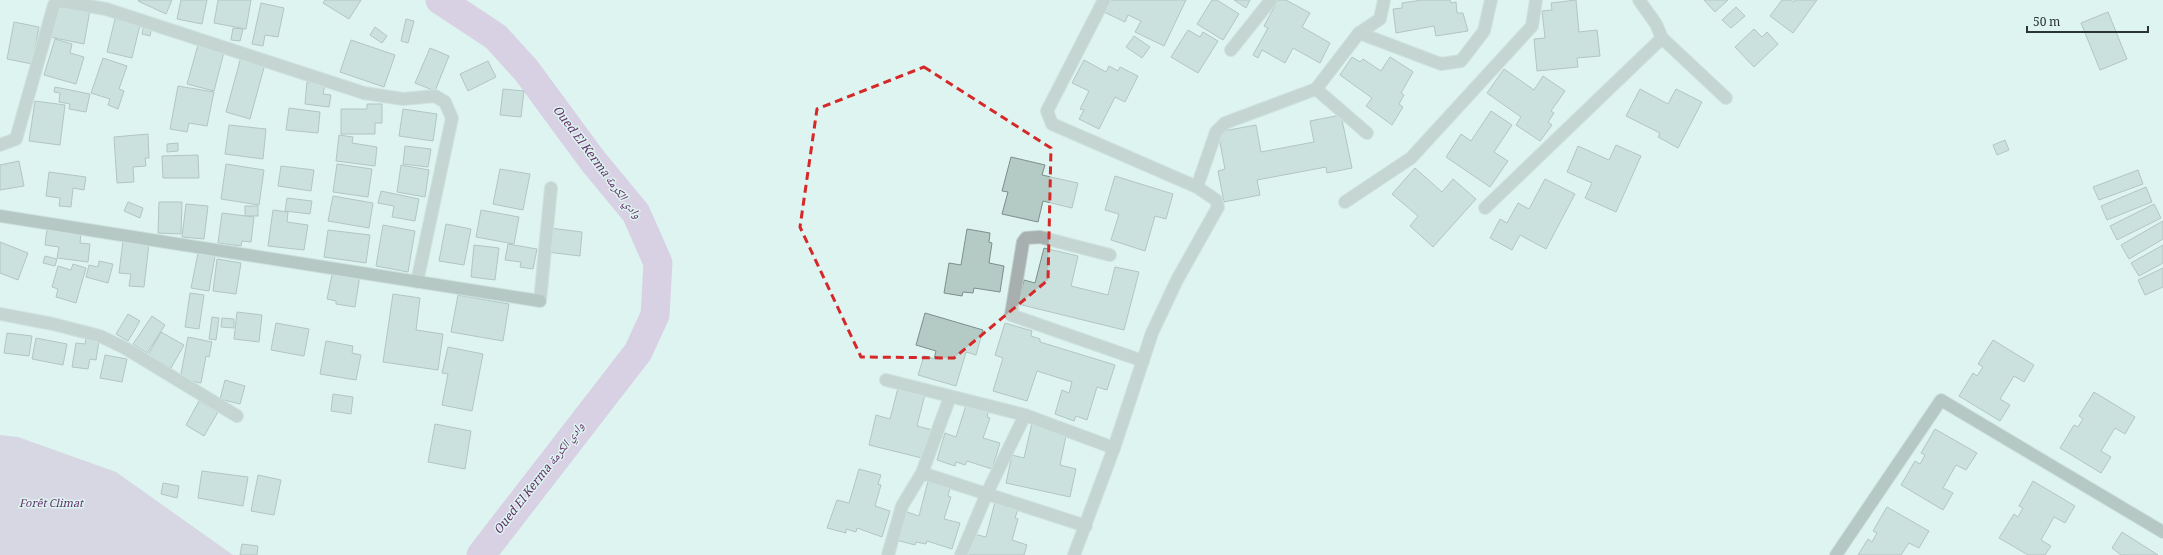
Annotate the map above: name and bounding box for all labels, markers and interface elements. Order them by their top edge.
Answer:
scale bar [2027,8,2148,34]
text: 50 m [2033,13,2060,34]
water label: Oued El Kerma وادي الكرمة [546,102,646,225]
water label: Oued El Kerma وادي الكرمة [489,418,591,540]
park label: Forêt Climat [19,495,84,514]

